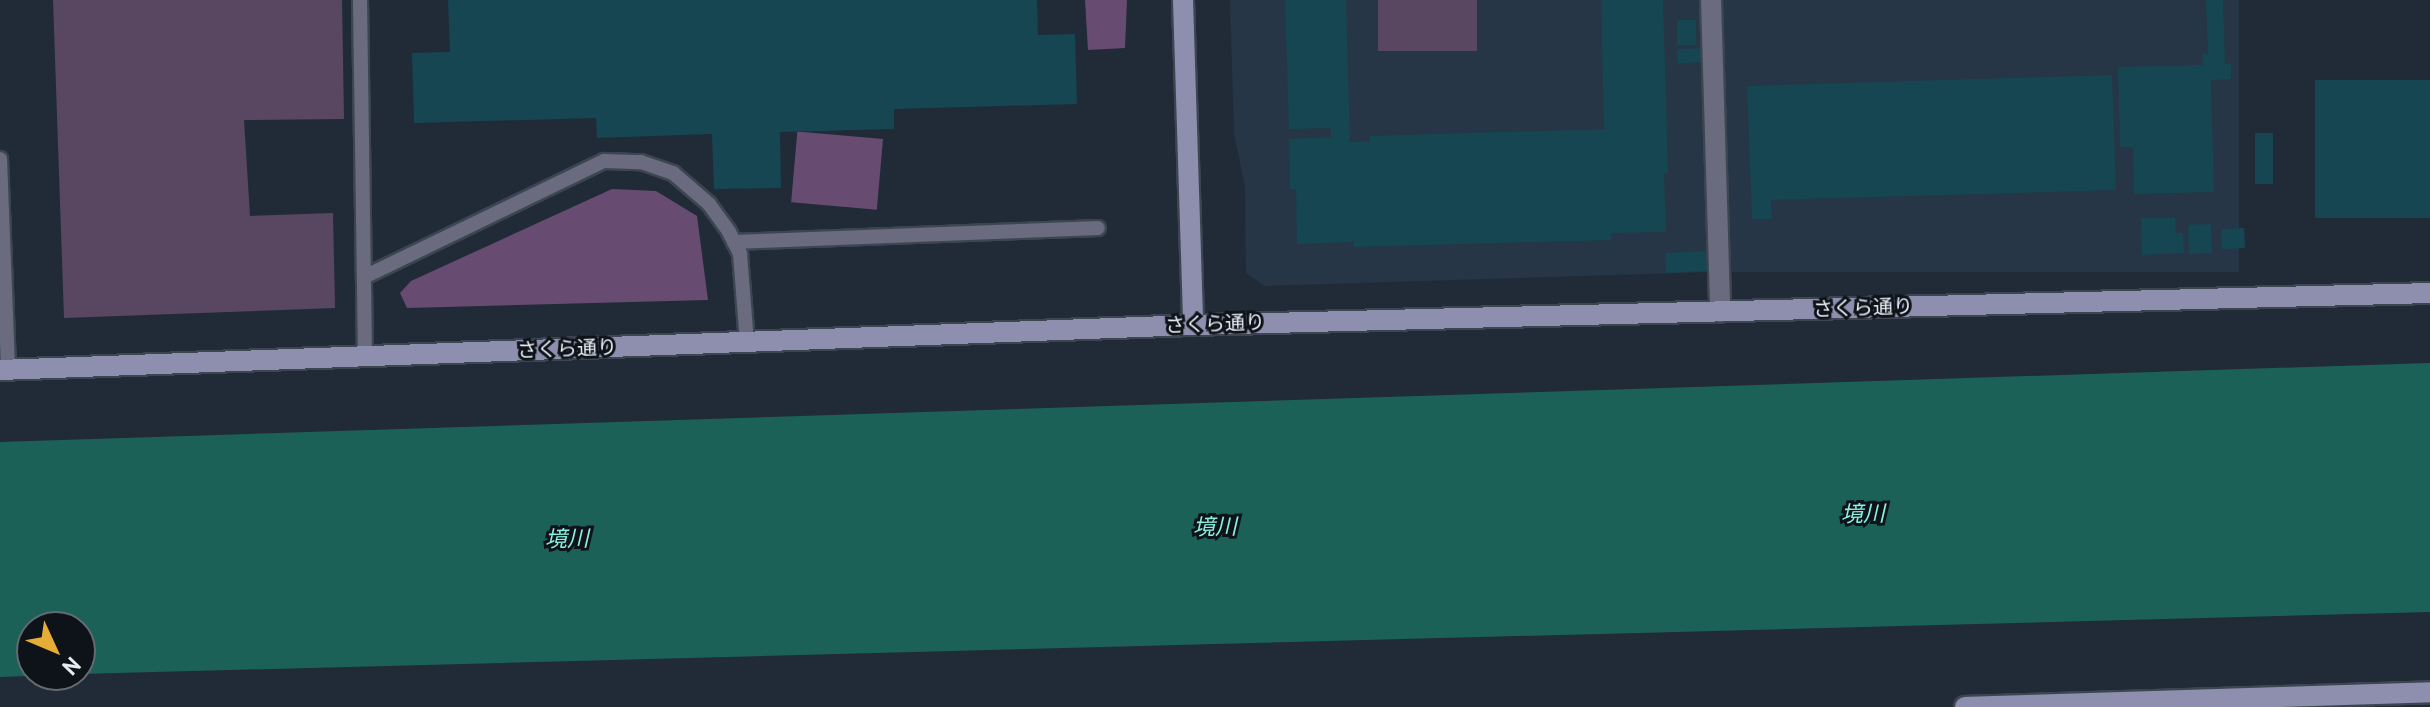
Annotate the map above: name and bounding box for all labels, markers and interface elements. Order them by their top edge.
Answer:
street label: さくら通り [1813,294,1913,322]
street label: さくら通り [1165,310,1265,338]
street label: さくら通り [517,335,617,363]
water label: 境川 [1841,500,1885,528]
water label: 境川 [1193,513,1237,541]
water label: 境川 [545,525,589,553]
north arrow [16,611,96,691]
text: N [57,651,87,681]

